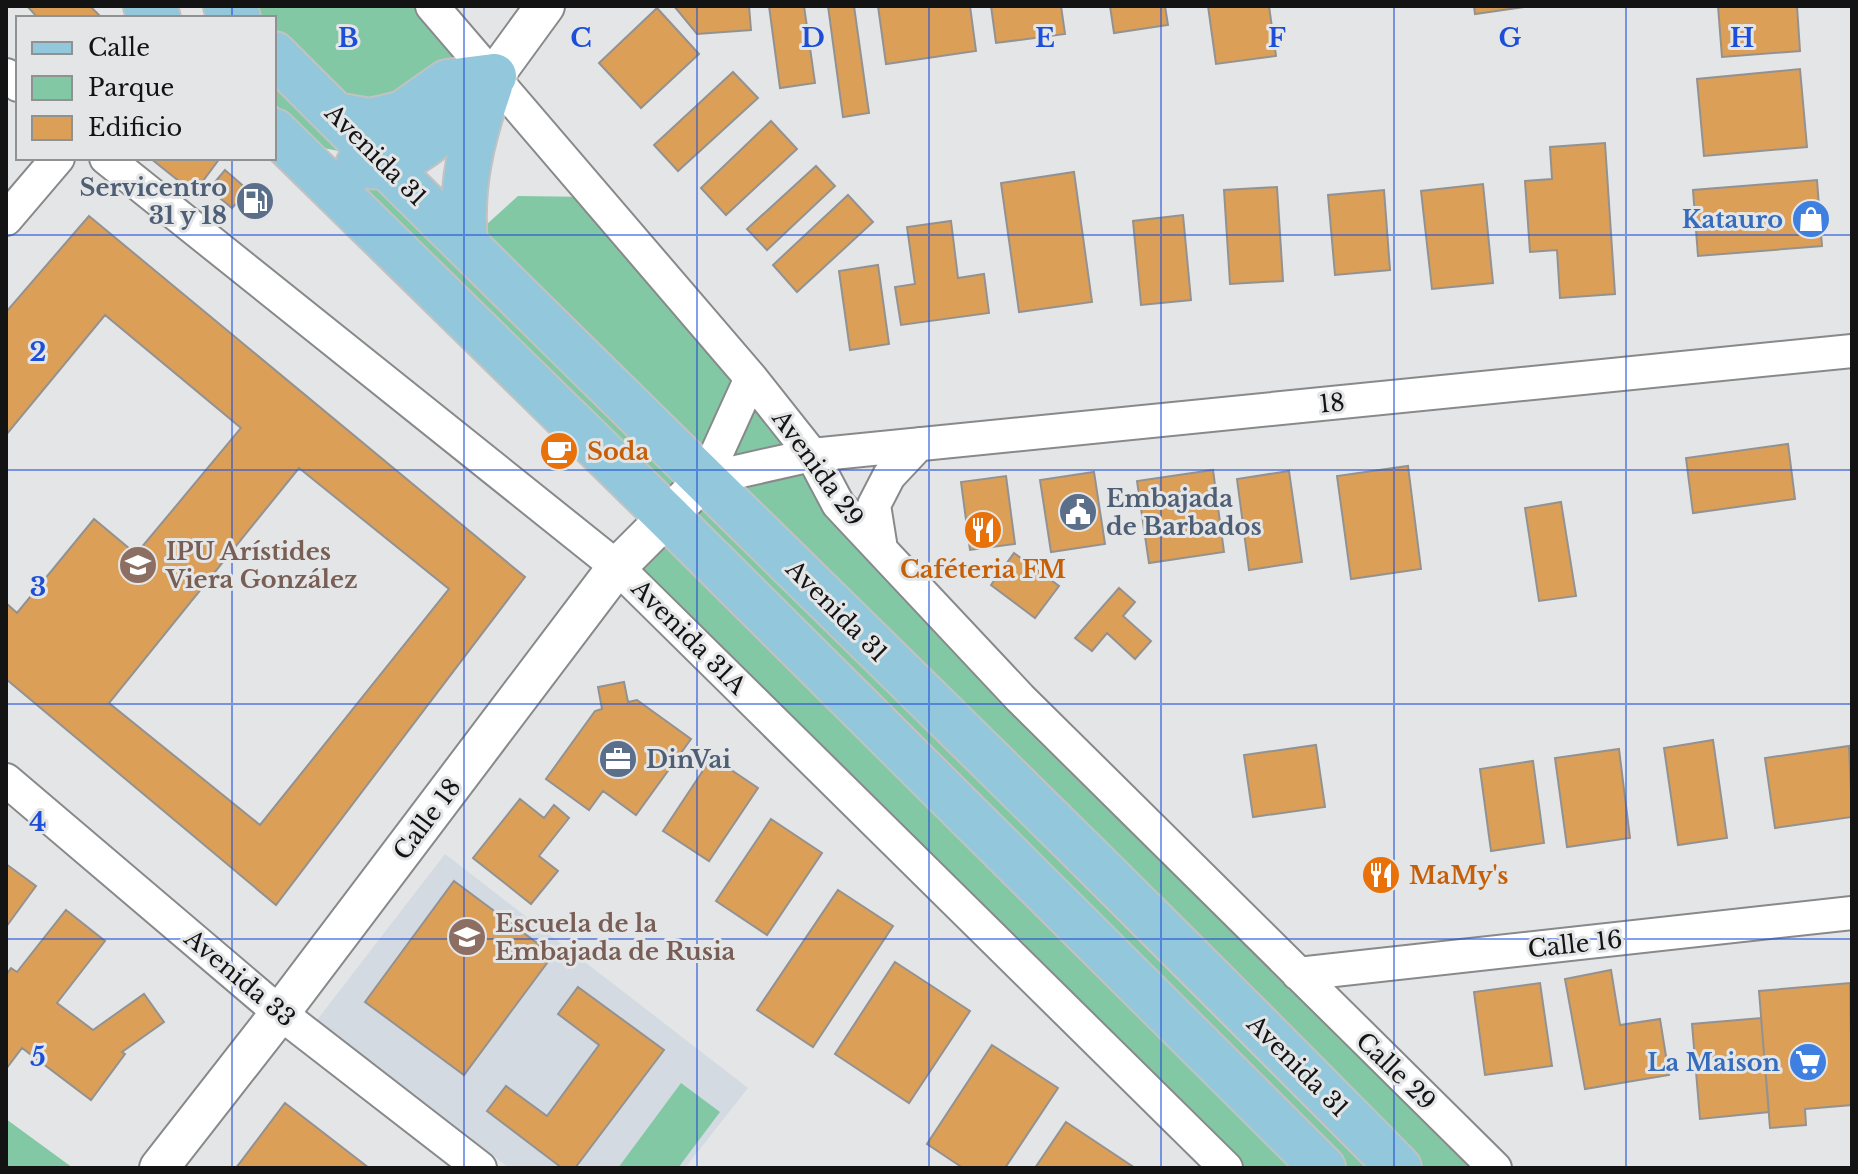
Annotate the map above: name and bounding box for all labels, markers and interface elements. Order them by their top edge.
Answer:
legend [16,16,276,160]
text: B [338,22,358,54]
text: C [570,22,592,54]
text: D [801,22,825,54]
text: E [1035,22,1055,54]
text: F [1268,22,1286,54]
text: G [1499,22,1522,54]
text: H [1730,22,1754,54]
text: Calle [88,33,150,62]
text: Parque [88,73,174,102]
street label: Avenida 31 [319,98,433,212]
text: Edificio [88,113,182,142]
place label: Servicentro 31 y 18 [80,173,227,230]
fuel station icon: Servicentro 31 y 18 [234,180,276,222]
shop icon: Katauro [1790,198,1832,240]
place label: Katauro [1682,205,1783,234]
text: 2 [30,336,46,368]
street label: 18 [1318,387,1346,419]
street label: Avenida 29 [766,404,870,532]
cafe icon: Soda [538,430,580,472]
place label: Soda [587,437,649,466]
place label: Embajada de Barbados [1106,484,1262,541]
public building icon: Embajada de Barbados [1057,491,1099,533]
restaurant icon: Caféteria FM [962,509,1004,551]
place label: IPU Arístides Viera González [165,537,358,594]
school or university icon: IPU Arístides Viera González [117,544,159,586]
street label: Avenida 31 [780,554,894,668]
place label: Caféteria FM [900,555,1066,584]
text: 3 [30,571,46,603]
street label: Avenida 31A [625,573,753,701]
office icon: DinVai [597,738,639,780]
place label: DinVai [646,745,731,774]
street label: Calle 18 [387,773,467,865]
text: 4 [29,806,47,838]
restaurant icon: MaMy's [1360,854,1402,896]
place label: MaMy's [1409,861,1508,890]
place label: Escuela de la Embajada de Rusia [495,909,736,966]
school or university icon: Escuela de la Embajada de Rusia [446,916,488,958]
street label: Avenida 33 [178,923,301,1033]
street label: Calle 16 [1526,925,1624,963]
street label: Avenida 31 [1241,1009,1355,1123]
street label: Calle 29 [1350,1026,1442,1116]
text: 5 [30,1041,46,1073]
supermarket icon: La Maison [1787,1041,1829,1083]
place label: La Maison [1647,1048,1781,1077]

